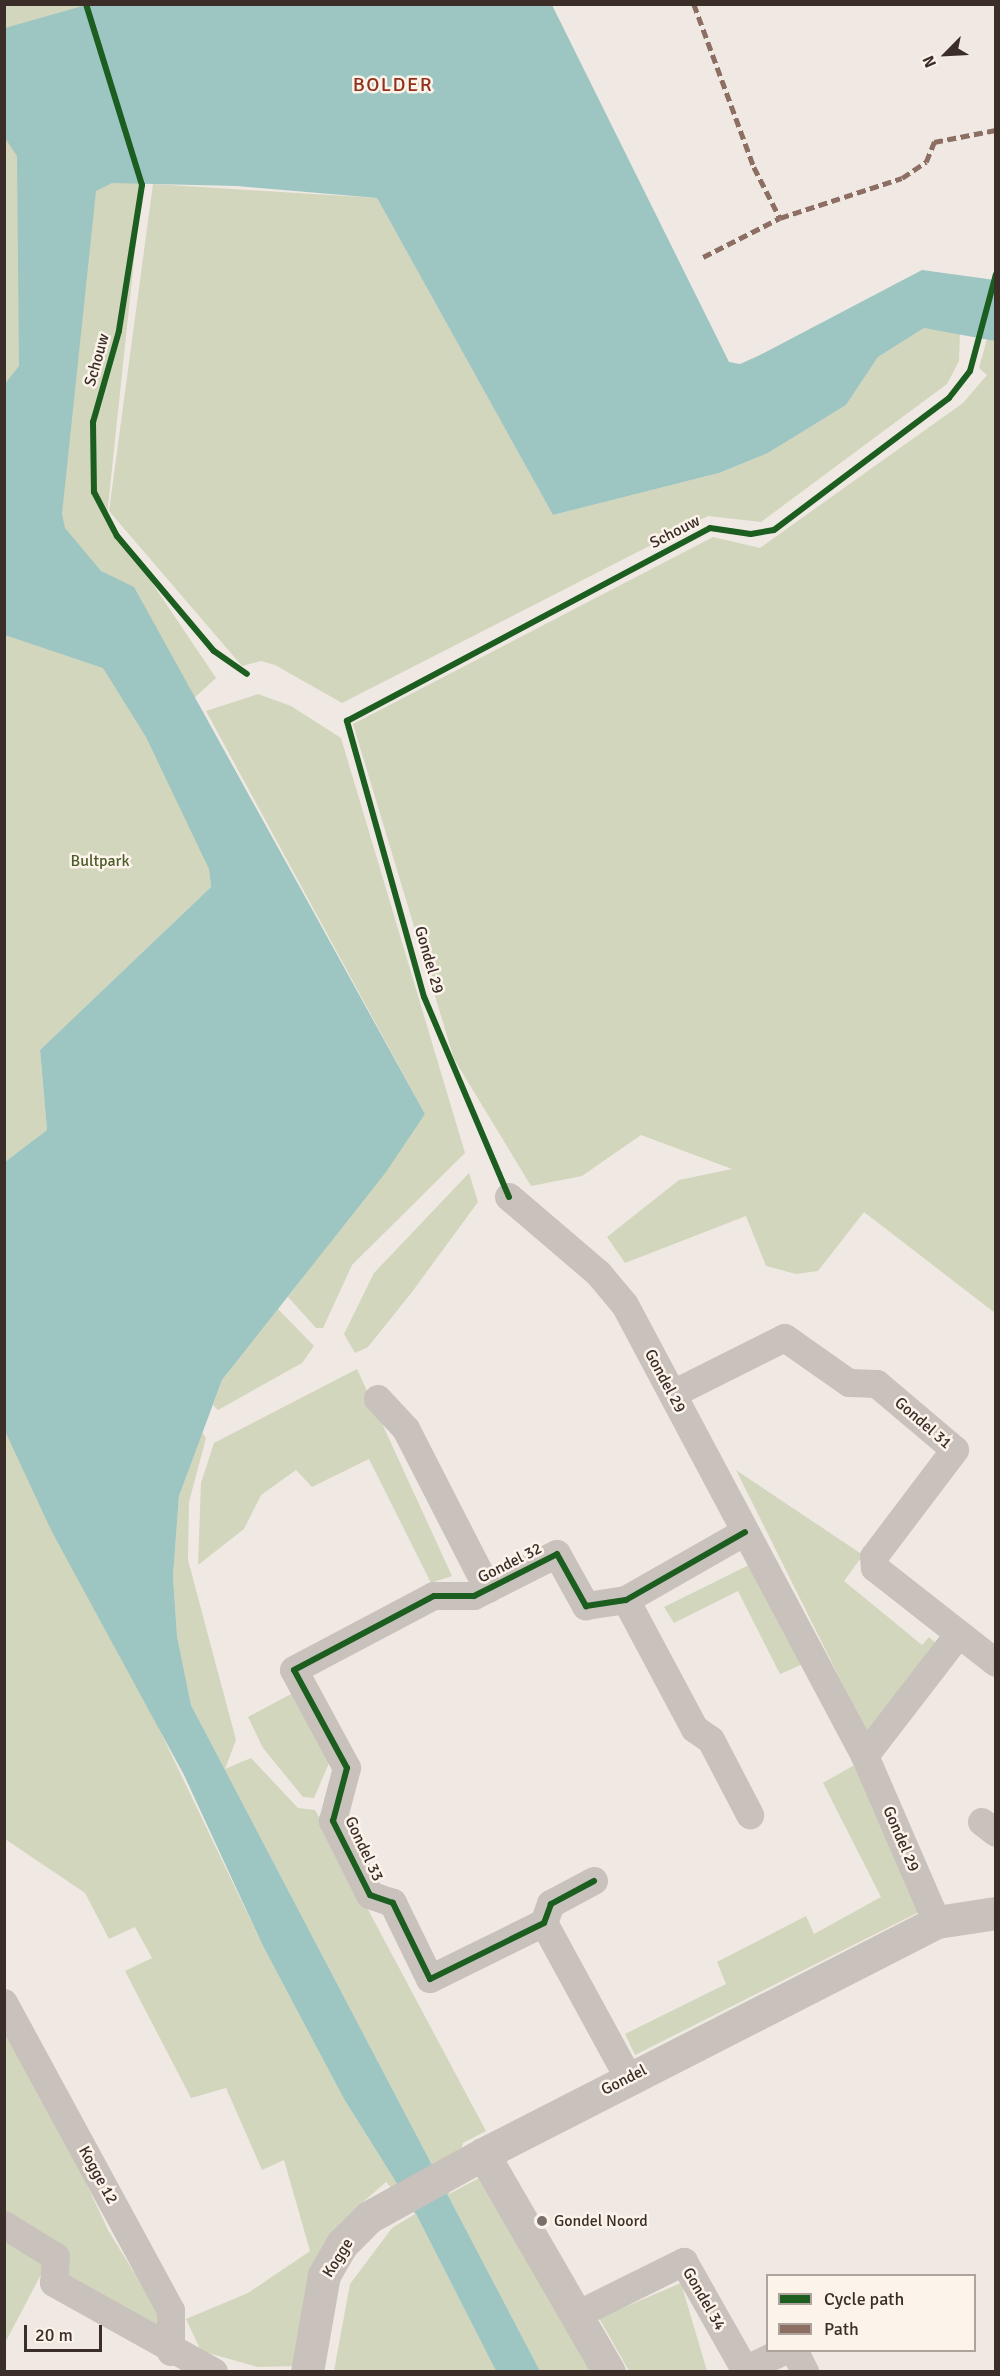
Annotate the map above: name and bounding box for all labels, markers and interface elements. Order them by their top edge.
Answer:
north arrow [916,24,976,84]
text: N [918,52,941,70]
district label: BOLDER [353,72,433,96]
street label: Schouw [80,332,114,388]
street label: Schouw [647,511,703,553]
park label: Bultpark [71,851,129,871]
street label: Gondel 29 [410,924,448,996]
street label: Gondel 29 [640,1346,690,1416]
street label: Gondel 31 [891,1393,955,1453]
street label: Gondel 32 [475,1539,545,1587]
street label: Gondel 29 [879,1803,923,1875]
street label: Gondel 33 [341,1814,387,1884]
street label: Gondel [598,2060,650,2100]
street label: Kogge 12 [74,2143,122,2207]
place label: Gondel Noord [554,2211,648,2231]
marker: Gondel Noord [535,2214,549,2228]
street label: Kogge [319,2235,357,2281]
street label: Gondel 34 [678,2264,730,2334]
legend [766,2274,976,2352]
text: Cycle path [824,2288,904,2310]
scale bar [27,2313,105,2351]
text: Path [824,2318,859,2340]
text: 20 m [35,2324,73,2346]

